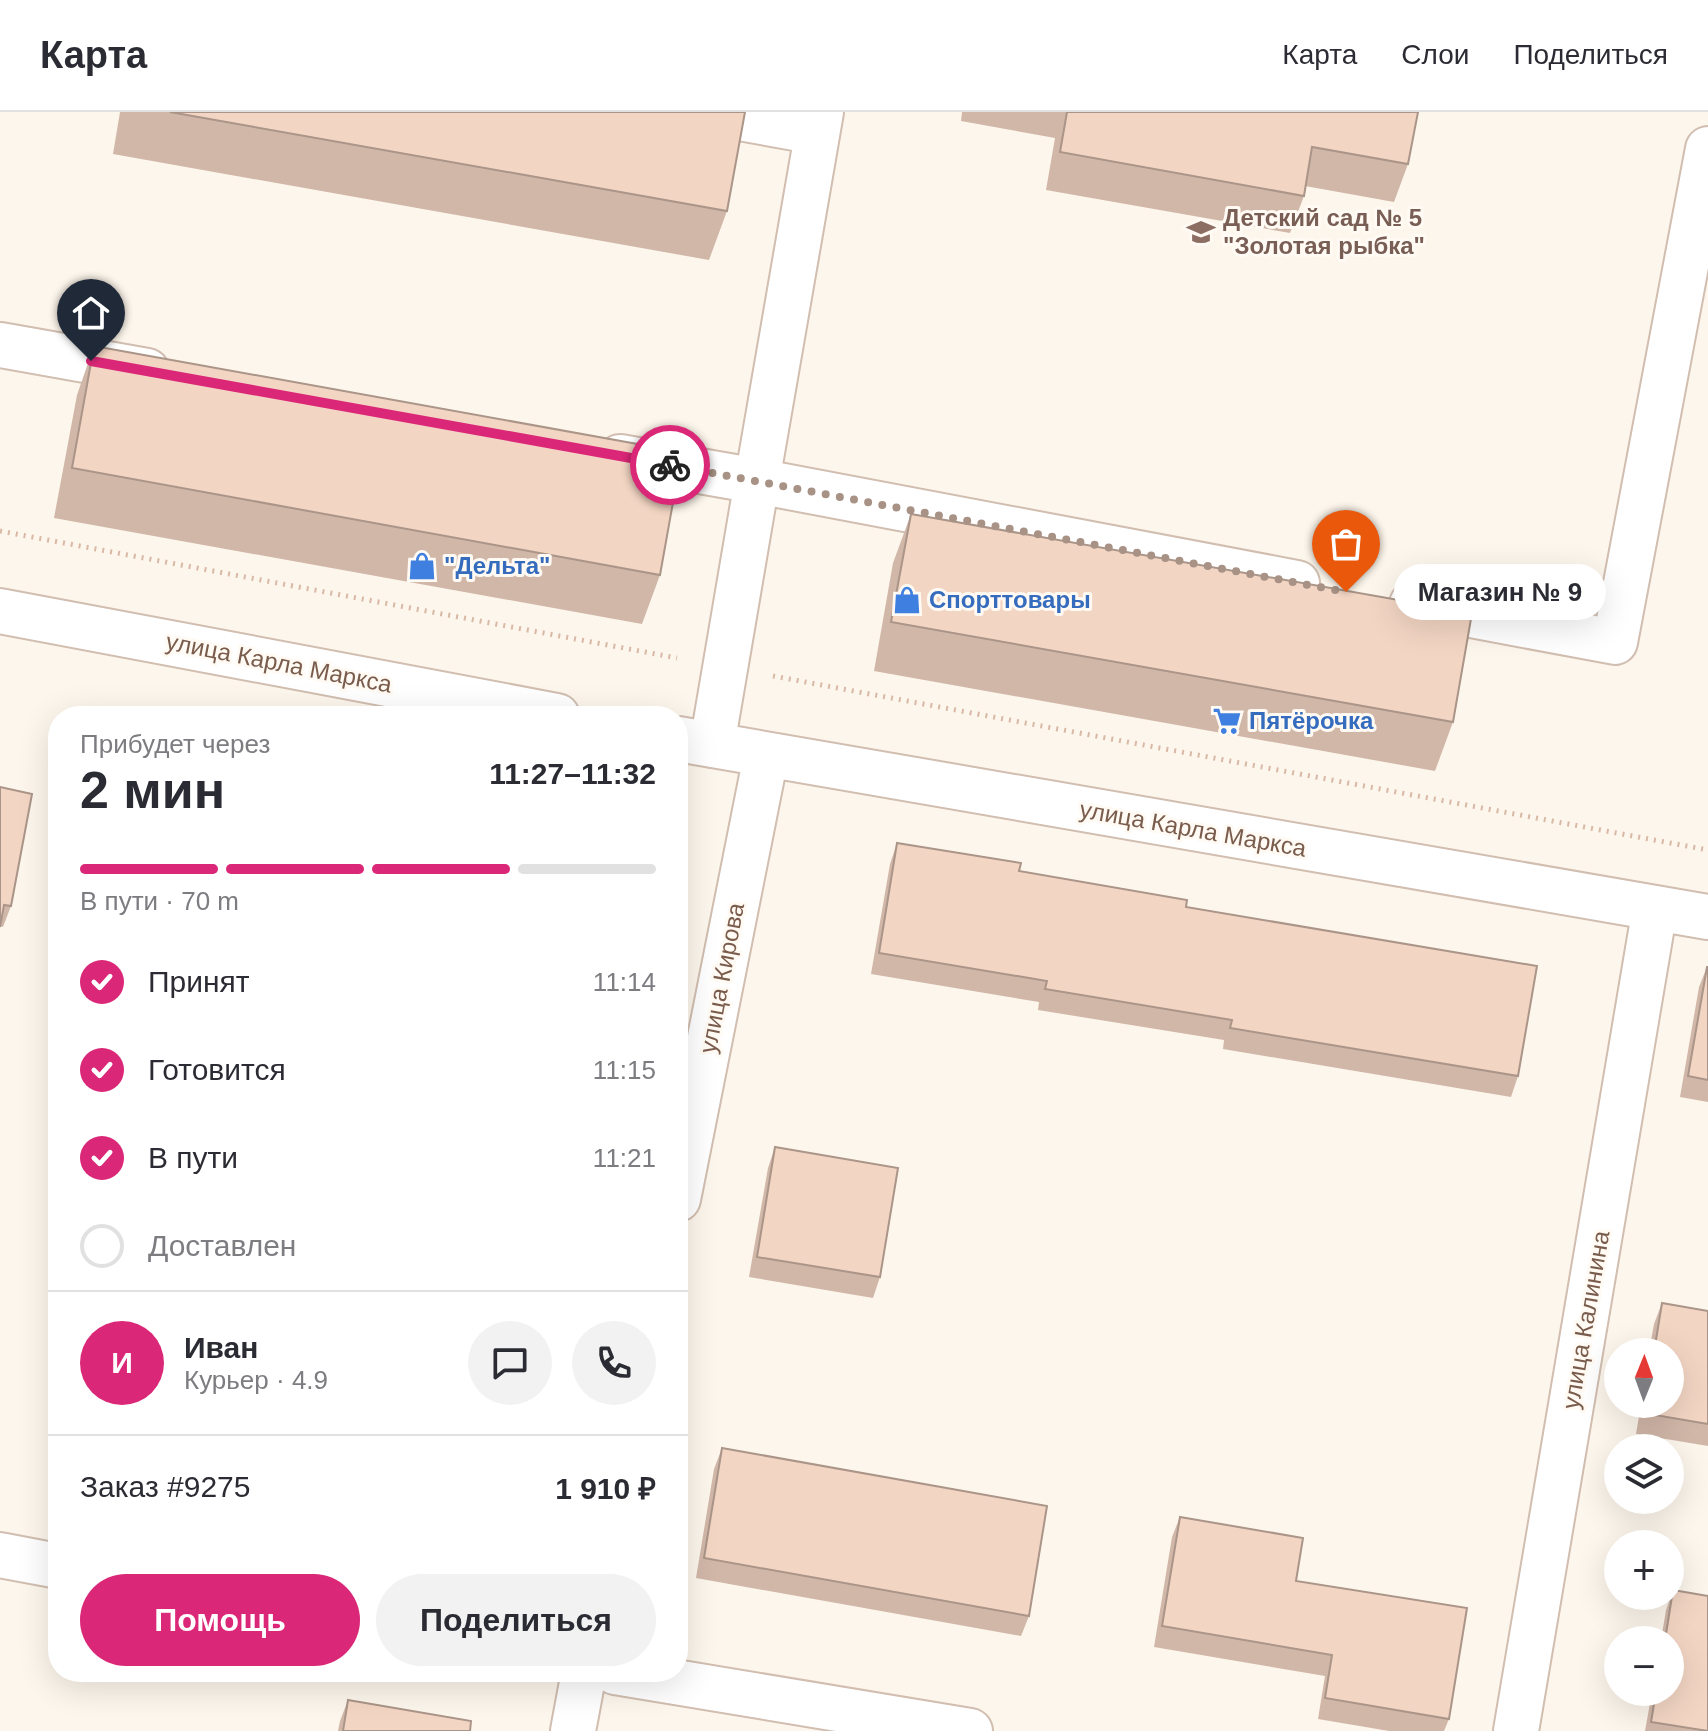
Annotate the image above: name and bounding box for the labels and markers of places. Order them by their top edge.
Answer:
place label: Детский сад № 5 "Золотая рыбка" [1223,204,1425,259]
school or university icon: Детский сад № 5 "Золотая рыбка" [1186,217,1216,247]
pin [57,279,125,361]
pin [1312,510,1380,592]
shop icon: "Дельта" [407,551,437,581]
place label: "Дельта" [444,552,551,579]
callout: Магазин № 9 [1394,564,1606,620]
shop icon: Спорттовары [892,585,922,615]
place label: Спорттовары [929,586,1091,613]
supermarket icon: Пятёрочка [1212,706,1242,736]
place label: Пятёрочка [1249,707,1374,734]

